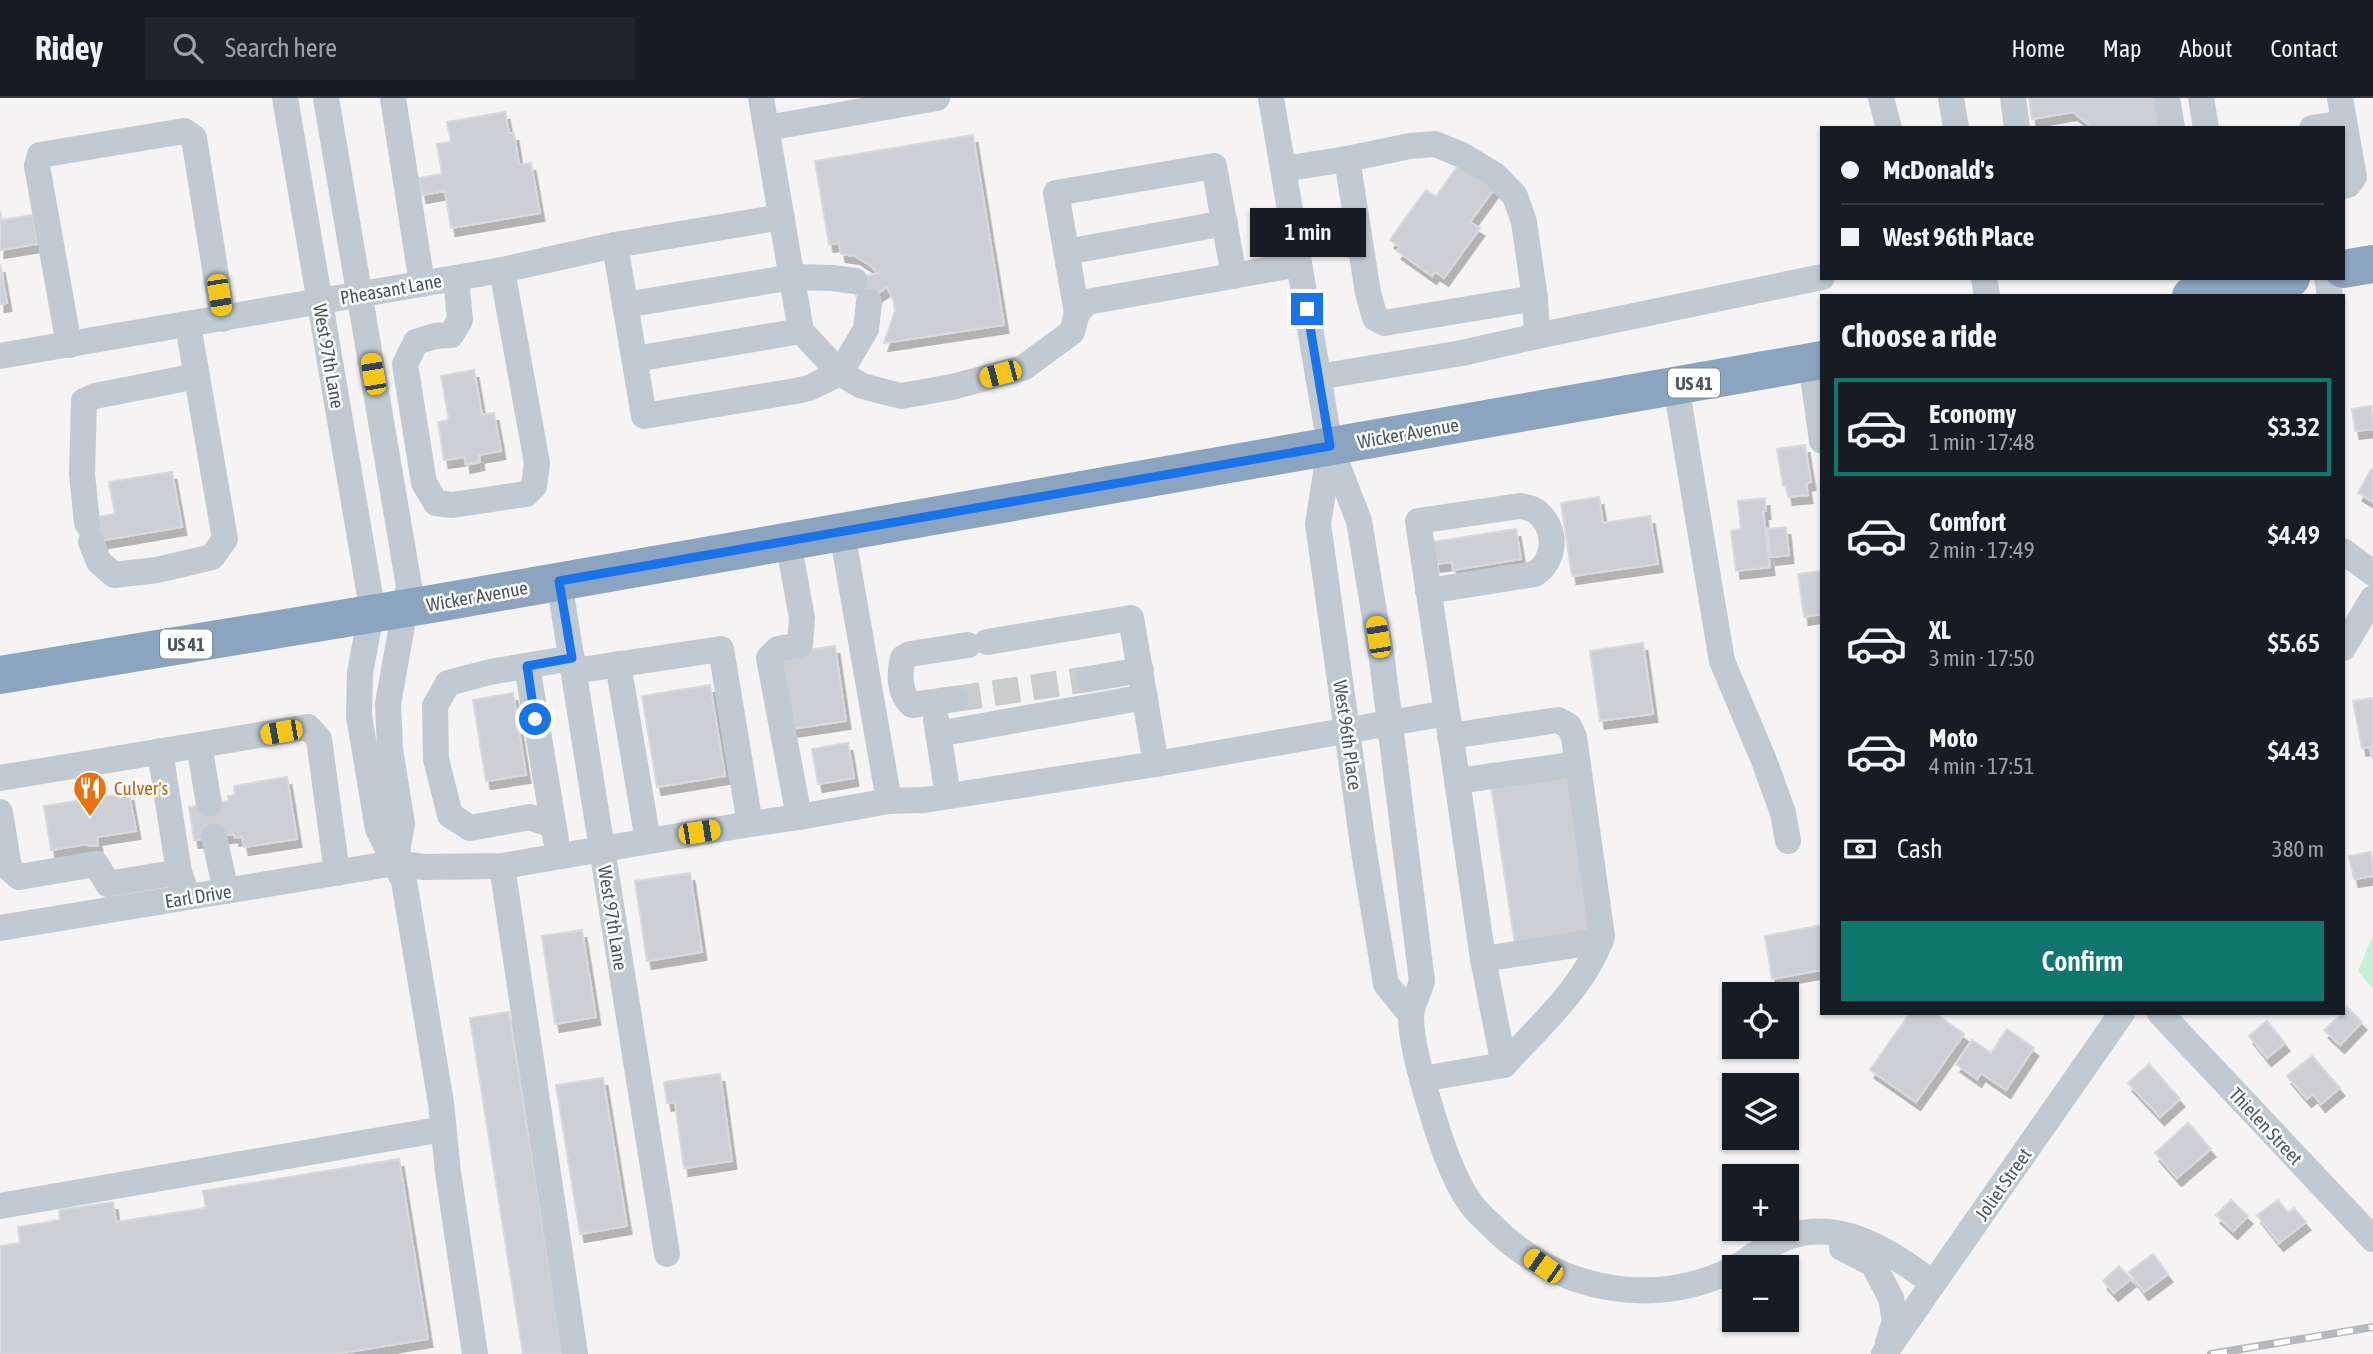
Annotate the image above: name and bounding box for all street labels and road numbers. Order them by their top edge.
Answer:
street label: Pheasant Lane [338,269,444,309]
street label: West 97th Lane [309,302,349,410]
road number: US 41 [1668,368,1720,398]
street label: Wicker Avenue [1356,413,1460,453]
street label: Wicker Avenue [425,576,529,616]
road number: US 41 [160,630,212,658]
street label: West 96th Place [1329,679,1367,791]
street label: West 97th Lane [594,864,632,972]
street label: Earl Drive [163,880,233,912]
street label: Thielen Street [2225,1083,2307,1169]
street label: Joliet Street [1970,1144,2036,1224]

